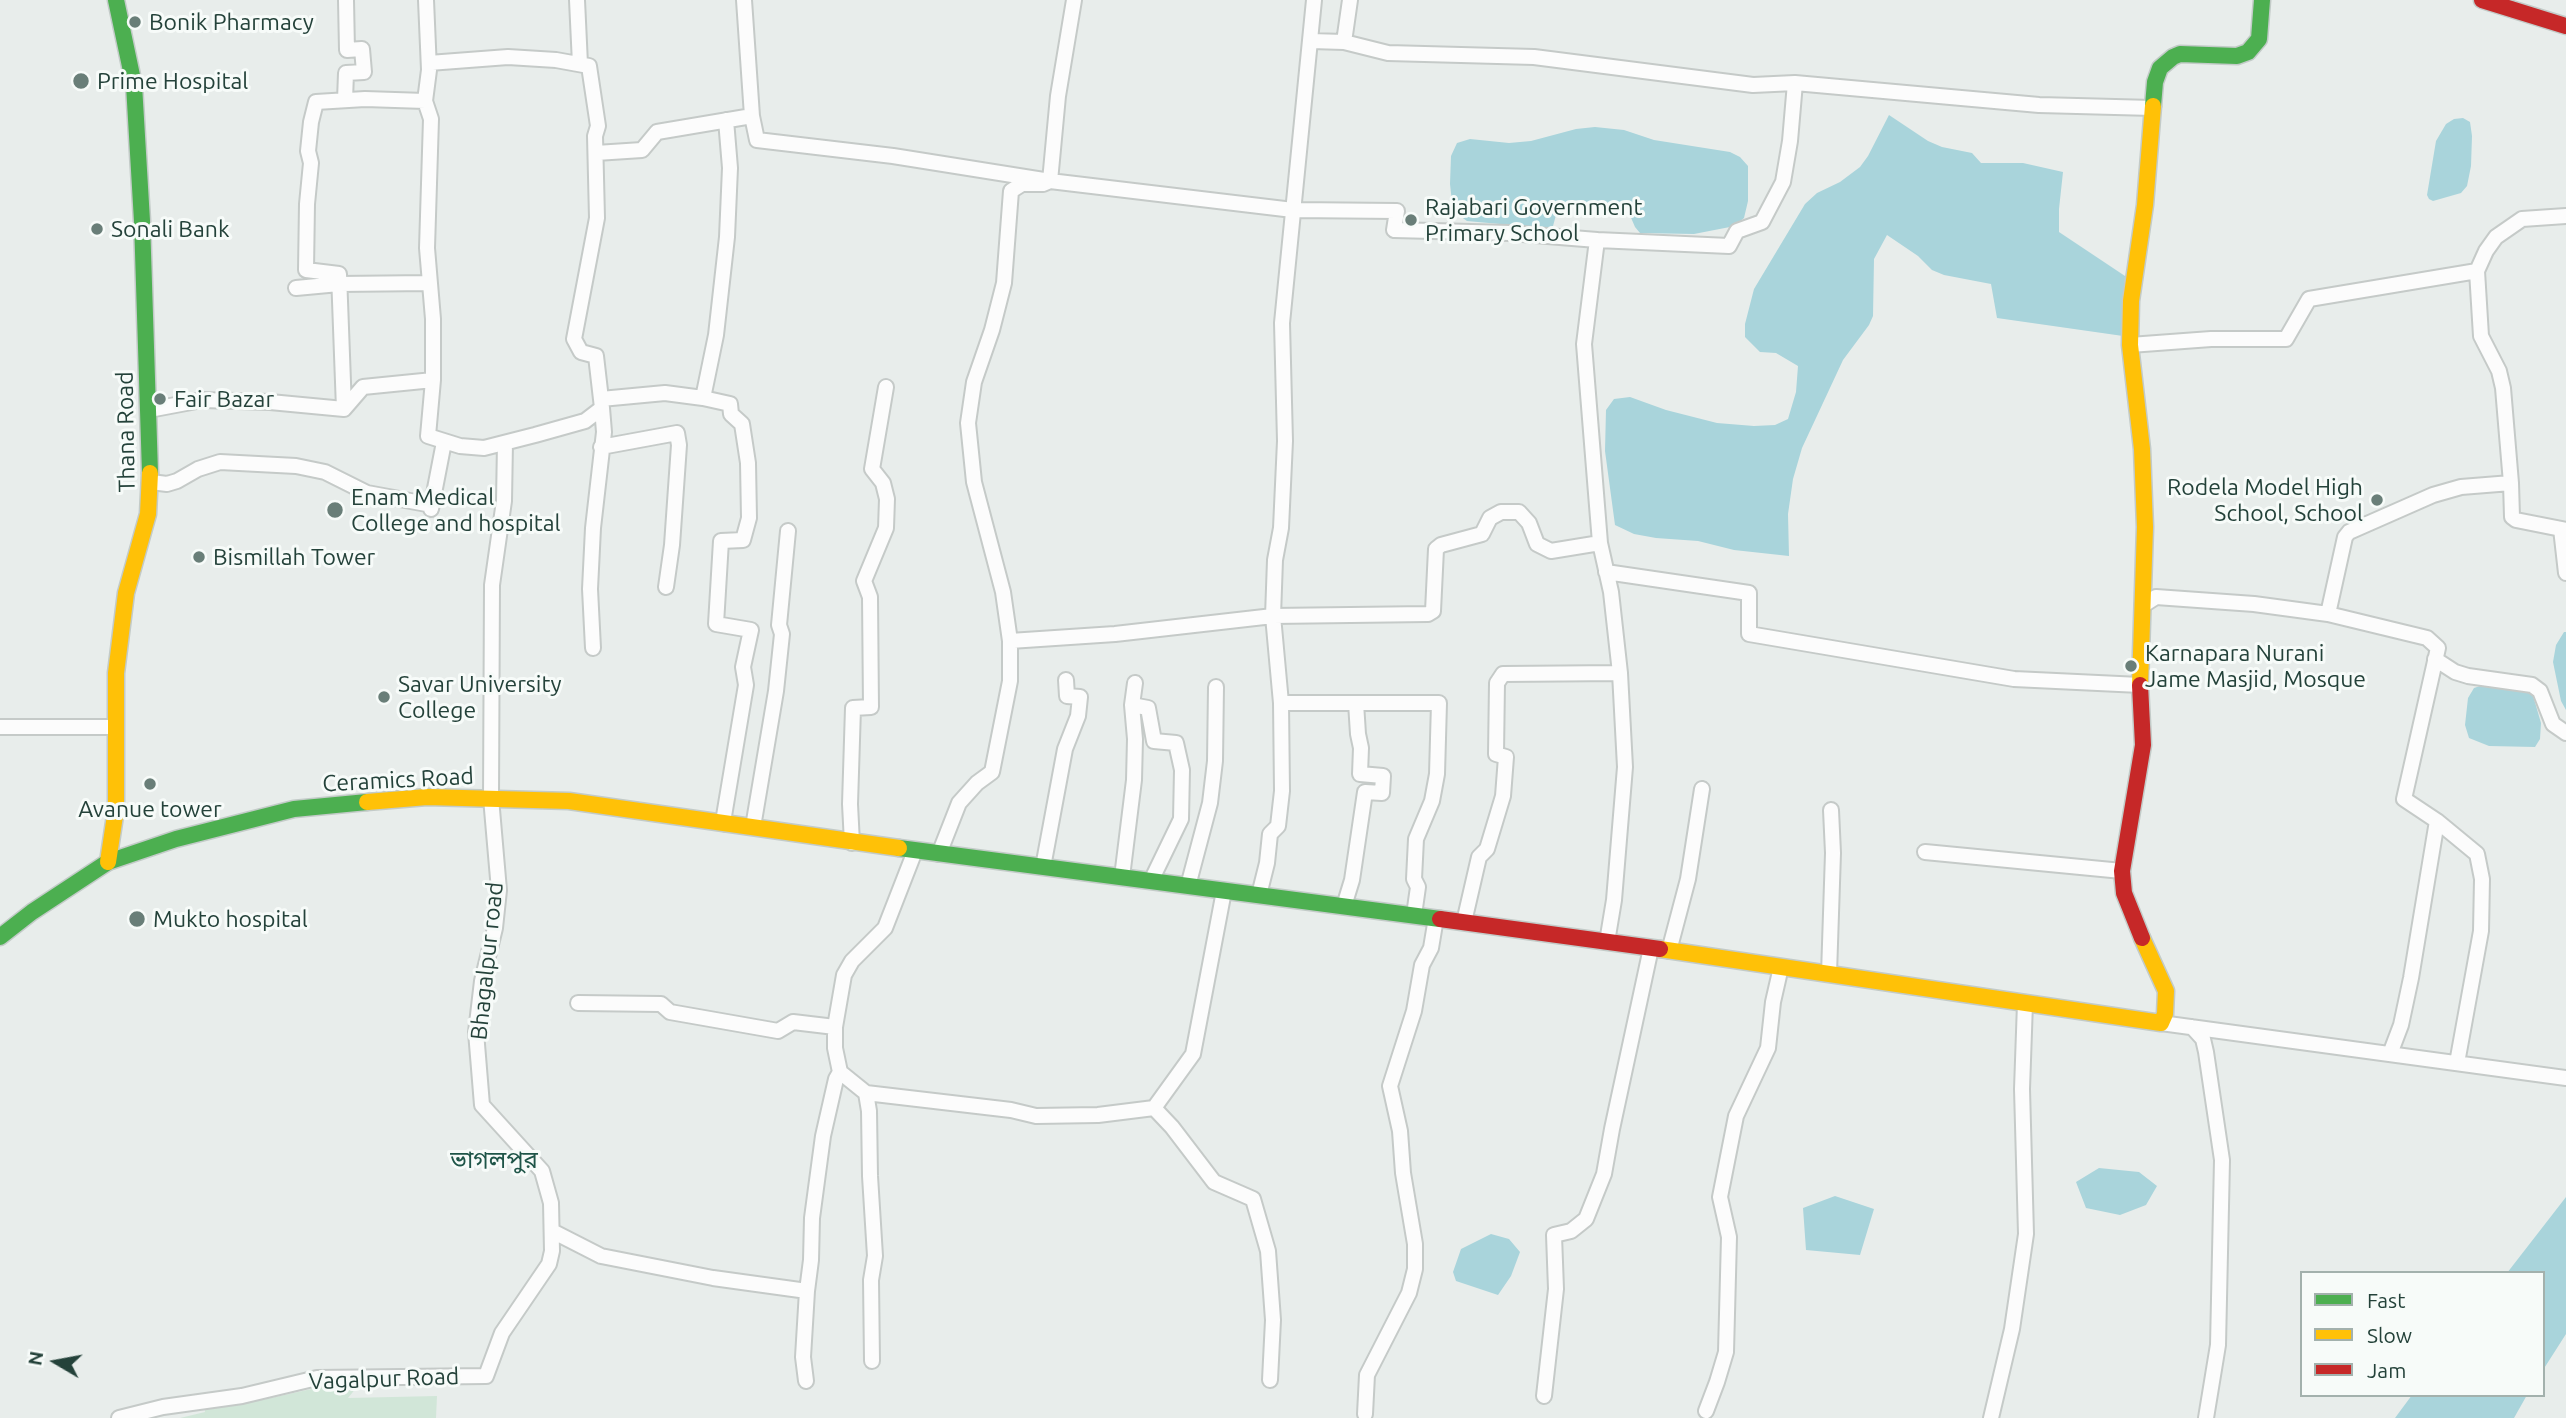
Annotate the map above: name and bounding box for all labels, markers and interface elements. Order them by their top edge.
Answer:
place label: Bonik Pharmacy [149,8,314,36]
marker: Bonik Pharmacy [127,14,143,30]
place label: Prime Hospital [97,67,248,95]
marker: Prime Hospital [71,71,91,91]
place label: Rajabari Government Primary School [1425,193,1642,247]
marker: Rajabari Government Primary School [1403,212,1419,228]
place label: Sonali Bank [111,215,230,243]
marker: Sonali Bank [89,221,105,237]
street label: Thana Road [111,371,141,493]
place label: Fair Bazar [174,385,274,413]
marker: Fair Bazar [152,391,168,407]
place label: Rodela Model High School, School [2167,473,2363,527]
place label: Enam Medical College and hospital [351,483,561,537]
marker: Rodela Model High School, School [2369,492,2385,508]
marker: Enam Medical College and hospital [325,500,345,520]
place label: Bismillah Tower [213,543,375,571]
marker: Bismillah Tower [191,549,207,565]
place label: Karnapara Nurani Jame Masjid, Mosque [2145,639,2366,693]
marker: Karnapara Nurani Jame Masjid, Mosque [2123,658,2139,674]
place label: Savar University College [398,670,562,724]
marker: Savar University College [376,689,392,705]
street label: Ceramics Road [322,762,474,798]
marker: Avanue tower [142,776,158,792]
place label: Avanue tower [78,795,222,823]
street label: Bhagalpur road [465,881,509,1041]
place label: Mukto hospital [153,905,308,933]
marker: Mukto hospital [127,909,147,929]
district label: ভাগলপুর [450,1146,538,1174]
legend [2300,1271,2545,1397]
text: Fast [2367,1288,2405,1312]
text: Slow [2367,1323,2412,1347]
north arrow [21,1327,91,1397]
text: N [23,1349,47,1367]
text: Jam [2367,1358,2406,1382]
street label: Vagalpur Road [308,1363,460,1395]

